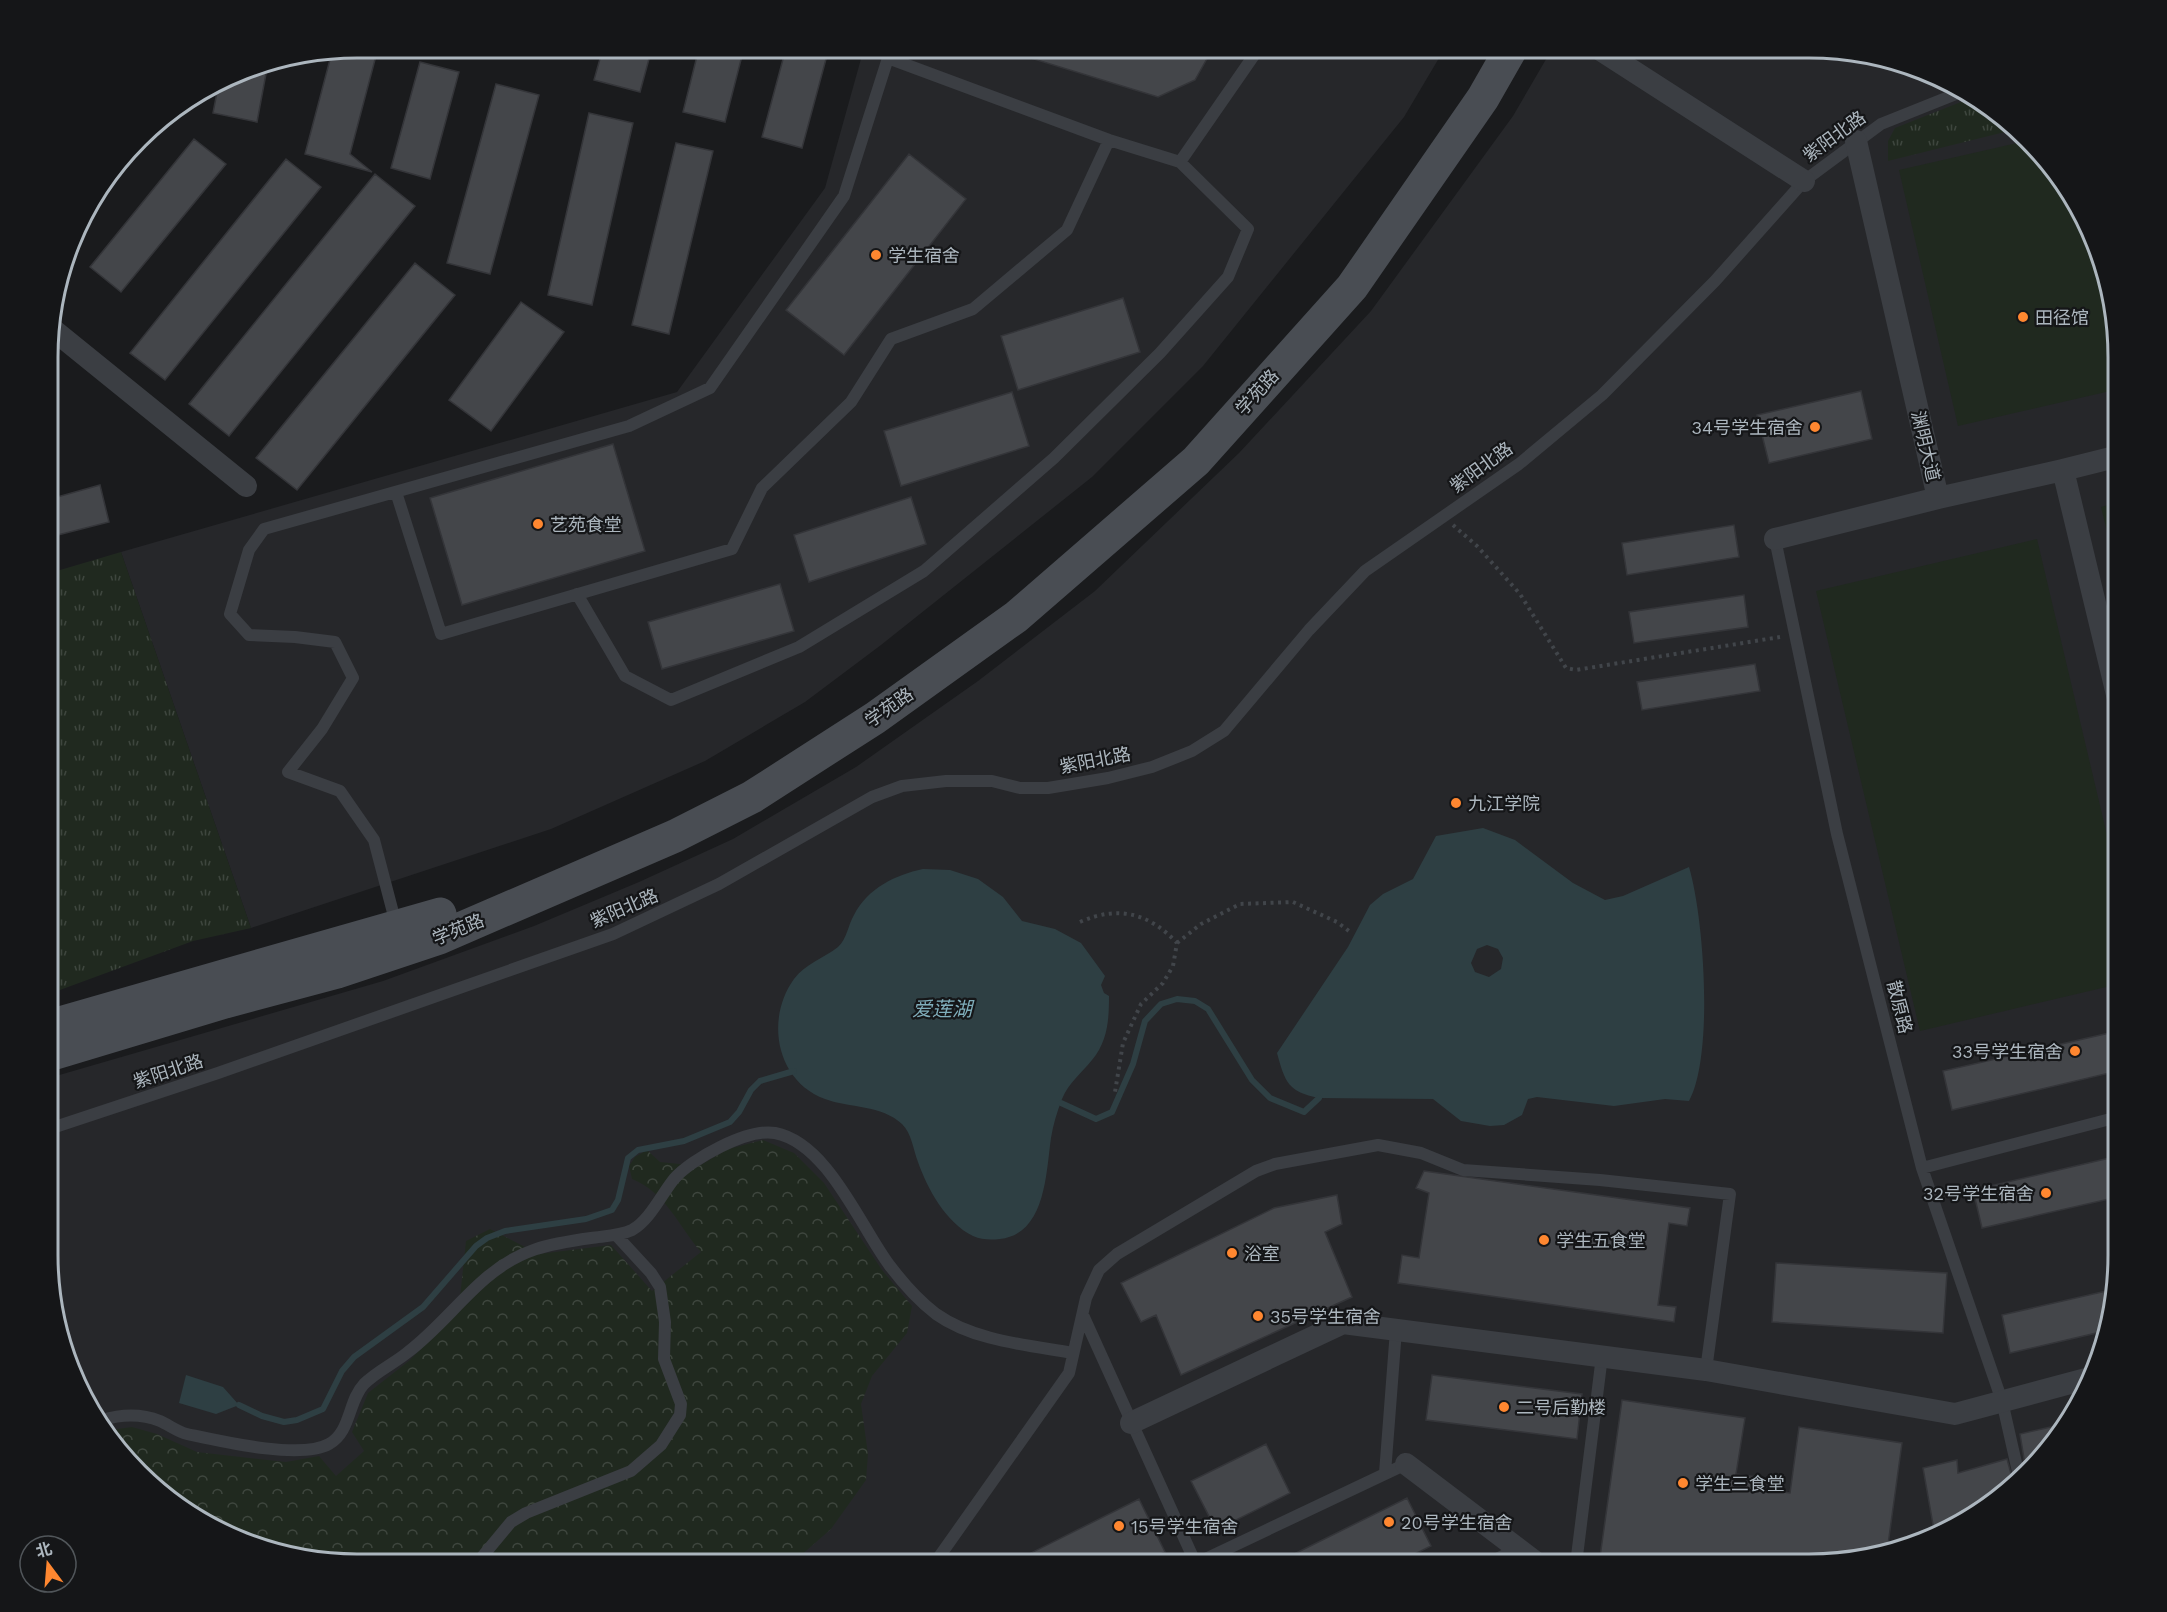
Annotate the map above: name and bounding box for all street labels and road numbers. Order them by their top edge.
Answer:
street label: 紫阳北路 [1799,106,1869,166]
street label: 学苑路 [1231,365,1283,419]
street label: 渊明大道 [1908,409,1944,483]
street label: 紫阳北路 [1446,437,1516,497]
street label: 学苑路 [861,683,917,731]
street label: 紫阳北路 [1058,743,1132,777]
street label: 紫阳北路 [587,884,661,932]
street label: 学苑路 [429,909,487,949]
street label: 散原路 [1883,978,1917,1036]
street label: 紫阳北路 [131,1050,205,1092]

